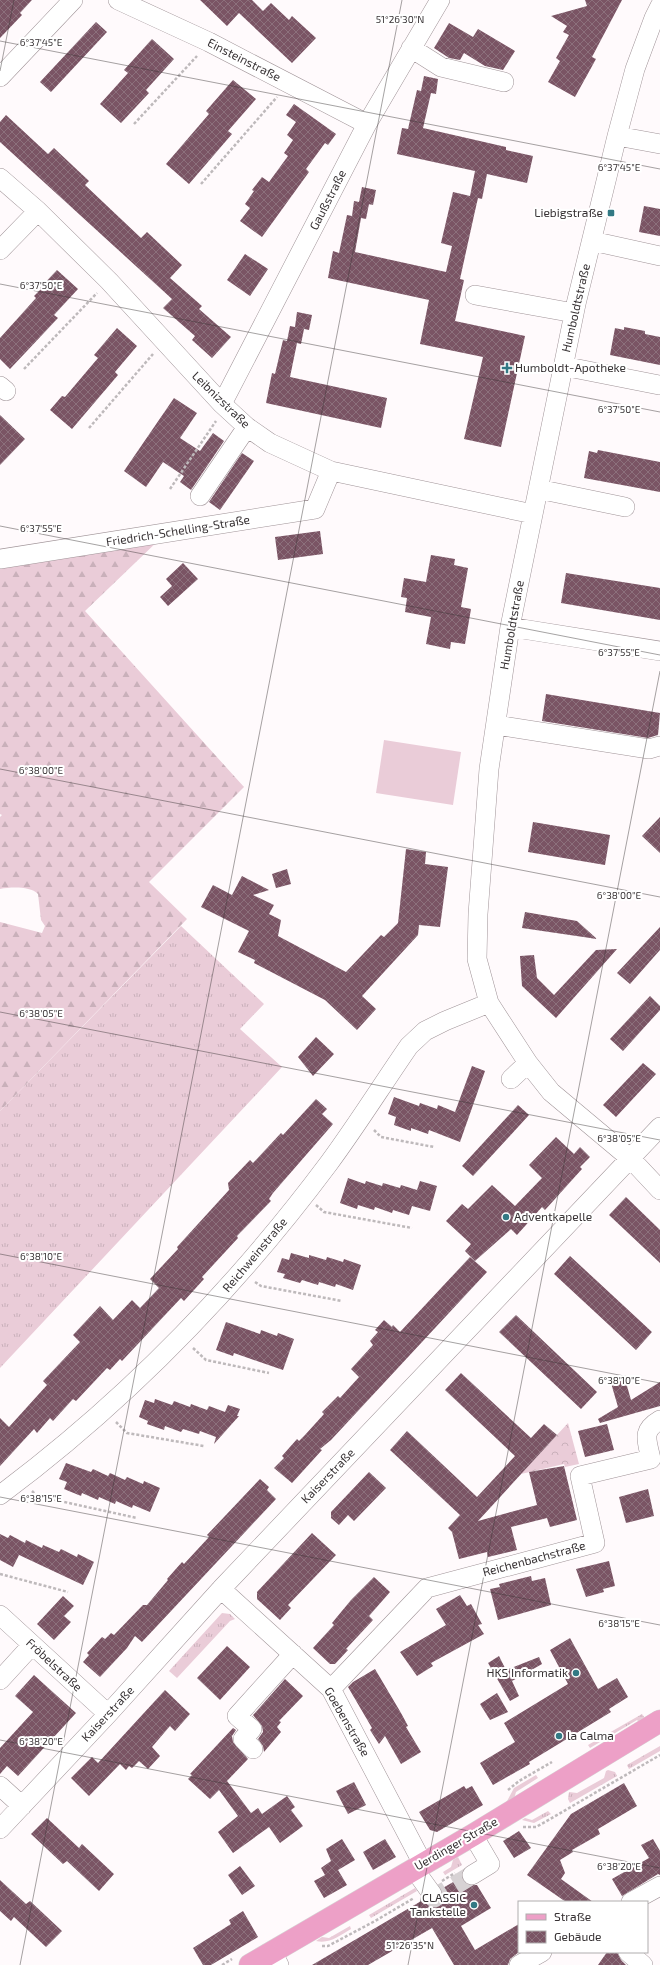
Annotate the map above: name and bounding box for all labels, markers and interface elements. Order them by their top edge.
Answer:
text: 51°26'30"N [376,13,424,25]
street label: Einsteinstraße [205,35,283,84]
text: 6°37'45"E [20,36,63,48]
text: 6°37'45"E [598,161,641,173]
street label: Gaußstraße [306,167,348,232]
place label: Liebigstraße [534,205,603,219]
marker: Liebigstraße [606,208,616,218]
street label: Humboldtstraße [558,262,592,354]
text: 6°37'50"E [20,279,63,291]
place label: Humboldt-Apotheke [515,360,626,374]
marker: Humboldt-Apotheke [502,363,512,373]
street label: Leibnizstraße [190,368,254,430]
text: 6°37'50"E [598,403,641,415]
street label: Friedrich-Schelling-Straße [105,512,251,548]
text: 6°37'55"E [20,522,62,534]
street label: Humboldtstraße [496,579,526,671]
text: 6°37'55"E [598,646,640,658]
text: 6°38'00"E [19,764,64,776]
text: 6°38'00"E [597,889,642,901]
text: 6°38'05"E [19,1007,63,1019]
text: 6°38'05"E [597,1132,641,1144]
place label: Adventkapelle [514,1209,592,1223]
marker: Adventkapelle [501,1212,511,1222]
street label: Reichweinstraße [219,1214,289,1294]
text: 6°38'10"E [20,1250,63,1262]
text: 6°38'10"E [598,1374,641,1386]
street label: Kaiserstraße [298,1445,357,1506]
text: 6°38'15"E [20,1492,62,1504]
street label: Reichenbachstraße [481,1538,587,1579]
text: 6°38'15"E [598,1617,640,1629]
street label: Fröbelstraße [24,1635,85,1694]
place label: HKS Informatik [487,1665,568,1679]
marker: HKS Informatik [571,1668,581,1678]
street label: Kaiserstraße [78,1683,136,1744]
street label: Goebenstraße [322,1684,373,1759]
place label: la Calma [567,1728,614,1742]
marker: la Calma [554,1731,564,1741]
text: 6°38'20"E [19,1735,63,1747]
street label: Uerdinger Straße [412,1814,499,1873]
text: 6°38'20"E [597,1860,641,1872]
place label: CLASSIC Tankstelle [410,1890,466,1918]
marker: CLASSIC Tankstelle [469,1900,479,1910]
legend [518,1901,648,1953]
text: Straße [554,1909,591,1923]
text: Gebäude [554,1929,602,1943]
text: 51°26'35"N [386,1939,434,1951]

